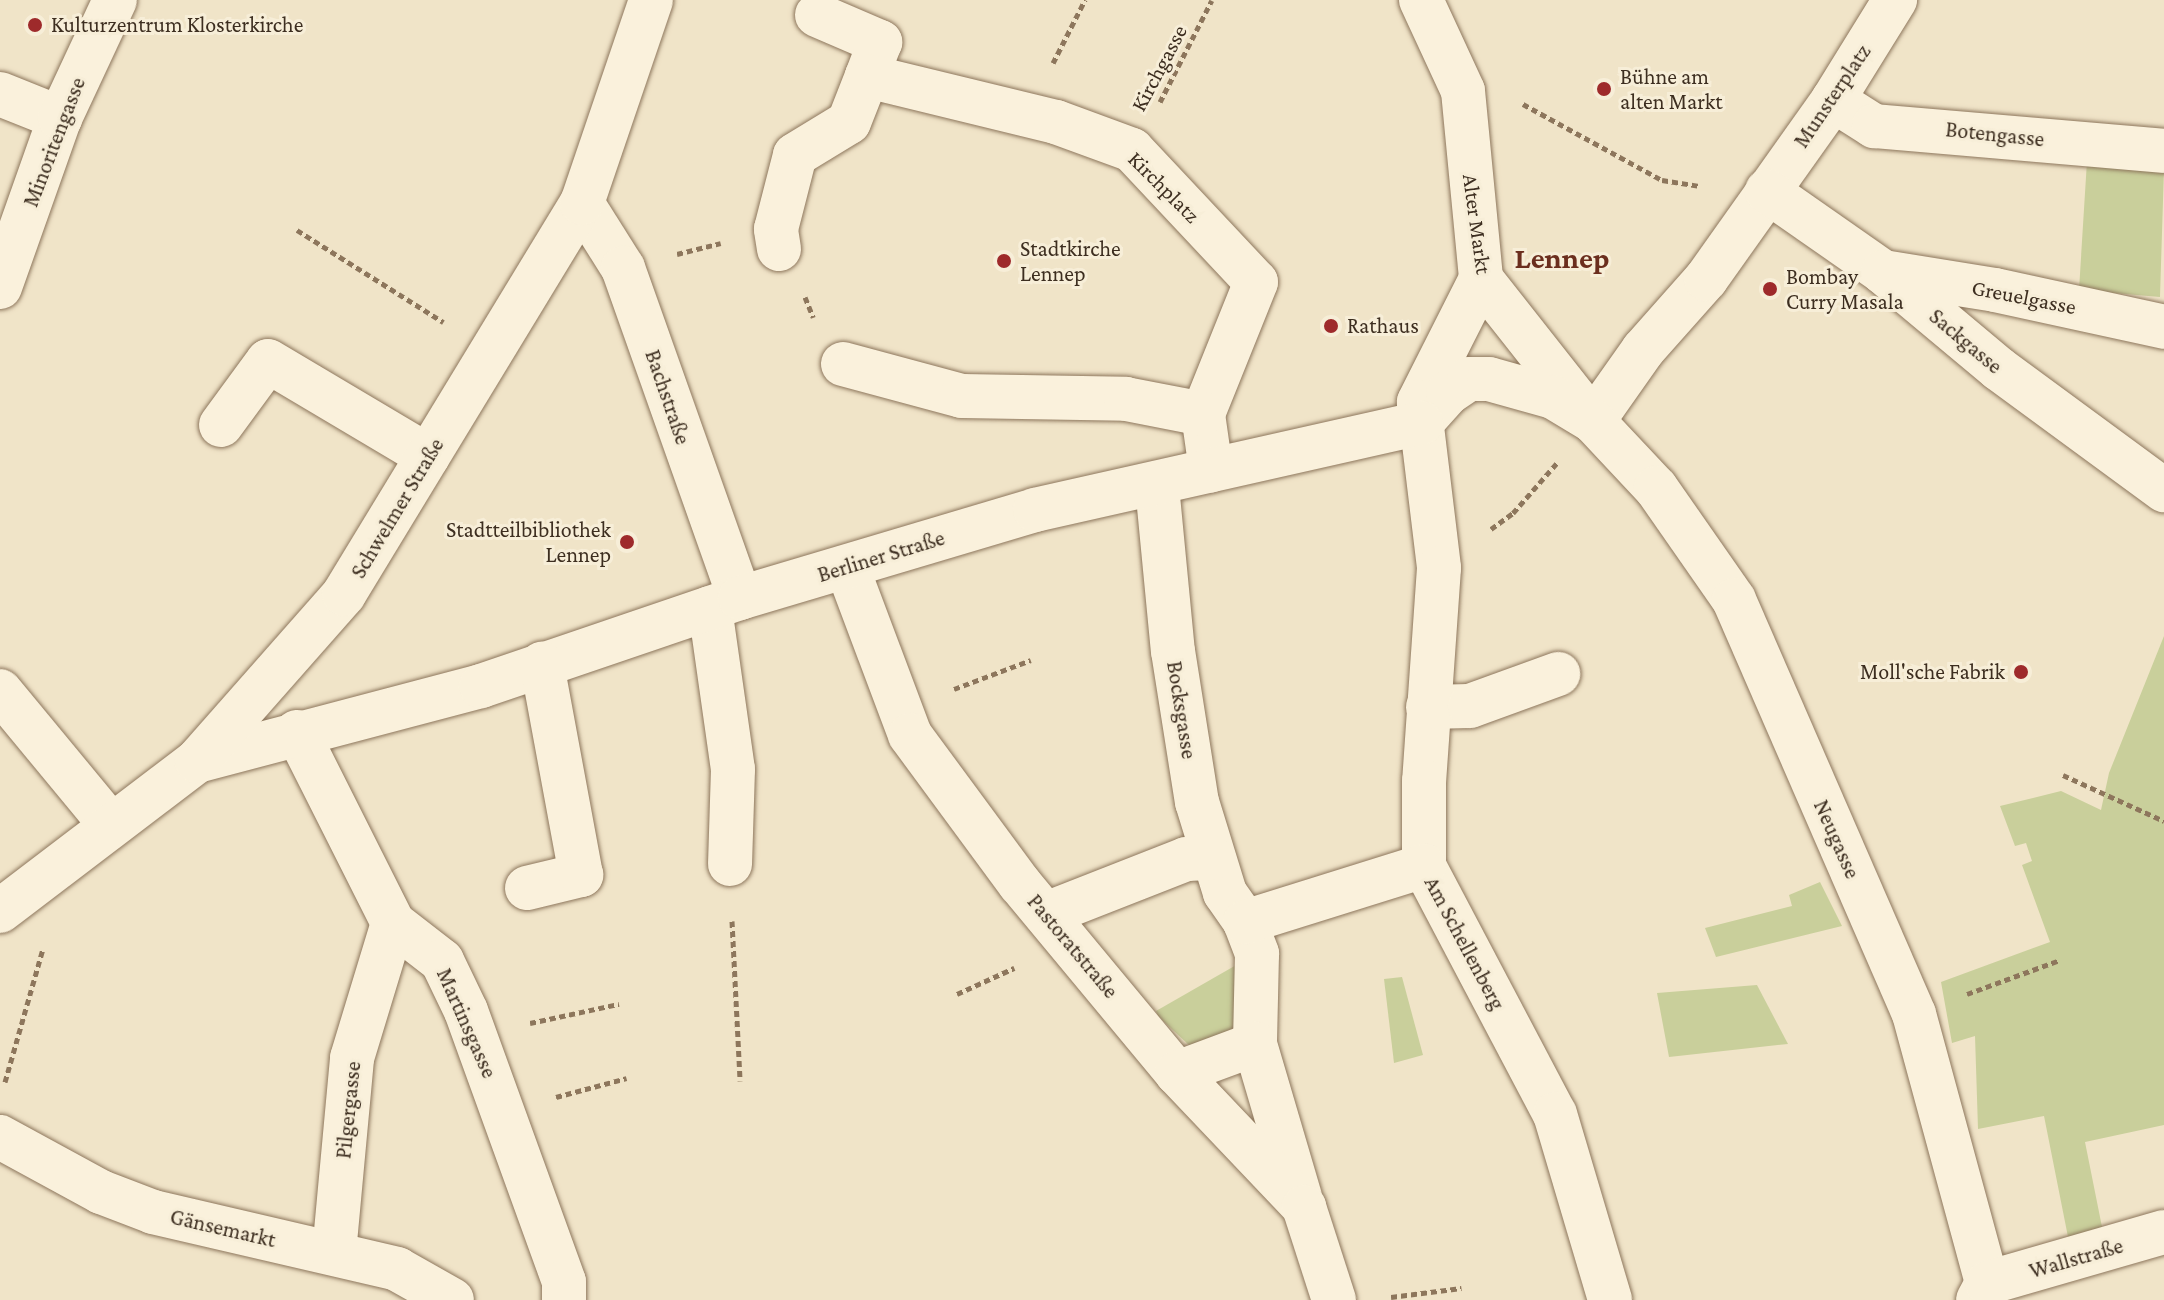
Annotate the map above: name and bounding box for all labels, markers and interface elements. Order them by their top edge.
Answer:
place label: Kulturzentrum Klosterkirche [51,12,303,38]
marker: Kulturzentrum Klosterkirche [26,16,44,34]
street label: Kirchgasse [1125,20,1193,116]
street label: Munsterplatz [1788,39,1876,153]
place label: Bühne am alten Markt [1620,63,1723,114]
street label: Minoritengasse [17,74,91,210]
marker: Bühne am alten Markt [1595,80,1613,98]
street label: Botengasse [1944,116,2046,152]
street label: Kirchplatz [1123,146,1205,228]
street label: Alter Markt [1457,172,1497,276]
place label: Stadtkirche Lennep [1020,235,1121,286]
district label: Lennep [1514,240,1610,276]
marker: Stadtkirche Lennep [995,252,1013,270]
place label: Bombay Curry Masala [1786,263,1904,314]
street label: Greuelgasse [1970,274,2078,320]
marker: Bombay Curry Masala [1761,280,1779,298]
street label: Sackgasse [1924,303,2008,379]
place label: Rathaus [1347,313,1419,339]
marker: Rathaus [1322,317,1340,335]
street label: Bachstraße [639,346,697,448]
street label: Schwelmer Straße [345,433,449,583]
place label: Stadtteilbibliothek Lennep [446,516,611,568]
street label: Berliner Straße [814,524,948,588]
marker: Stadtteilbibliothek Lennep [618,533,636,551]
street label: Bocksgasse [1161,659,1203,761]
place label: Moll'sche Fabrik [1860,659,2005,685]
marker: Moll'sche Fabrik [2012,663,2030,681]
street label: Neugasse [1808,796,1866,882]
street label: Am Schellenberg [1419,872,1511,1014]
street label: Pastoratstraße [1022,889,1124,1003]
street label: Martinsgasse [431,964,503,1082]
street label: Pilgergasse [330,1060,366,1160]
street label: Gänsemarkt [168,1203,278,1253]
street label: Wallstraße [2026,1232,2126,1284]

